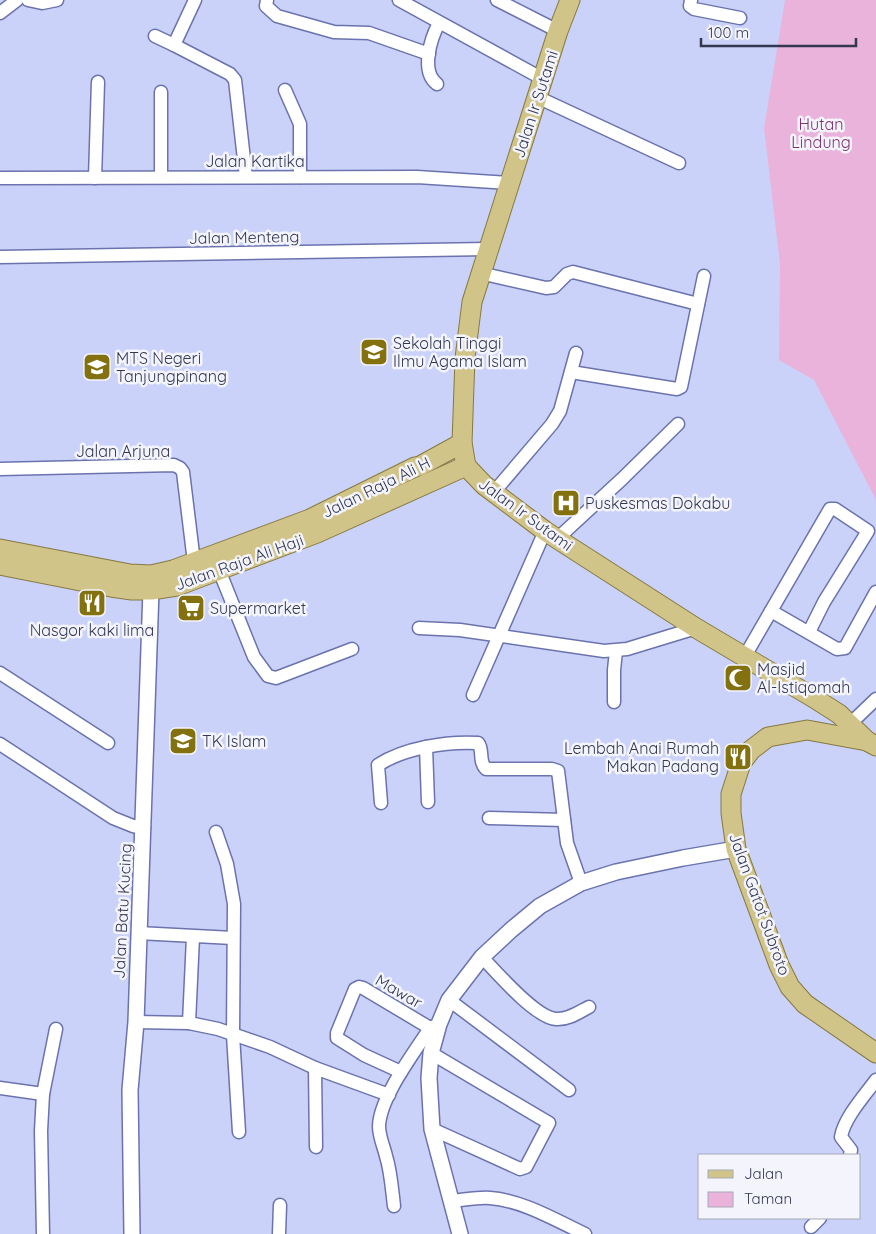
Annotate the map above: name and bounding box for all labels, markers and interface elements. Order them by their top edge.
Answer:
scale bar [701,15,856,47]
text: 100 m [708,23,749,42]
street label: Jalan Ir Sutami [508,48,562,160]
park label: Hutan Lindung [791,114,851,152]
street label: Jalan Kartika [205,151,305,171]
street label: Jalan Menteng [188,226,300,248]
place label: Sekolah Tinggi Ilmu Agama Islam [393,333,527,371]
school or university icon: Sekolah Tinggi Ilmu Agama Islam [359,337,389,367]
place label: MTS Negeri Tanjungpinang [116,348,227,386]
school or university icon: MTS Negeri Tanjungpinang [82,352,112,382]
street label: Jalan Arjuna [76,441,170,461]
street label: Jalan Raja Ali H [319,452,433,522]
street label: Jalan Ir Sutami [475,473,577,555]
hospital icon: Puskesmas Dokabu [551,488,581,518]
place label: Puskesmas Dokabu [585,493,730,513]
street label: Jalan Raja Ali Haji [172,529,306,595]
restaurant icon: Nasgor kaki lima [77,588,107,618]
supermarket icon: Supermarket [176,593,206,623]
place label: Supermarket [210,598,306,618]
place label: Nasgor kaki lima [30,620,154,640]
place label: Masjid Al-Istiqomah [757,659,850,697]
mosque icon: Masjid Al-Istiqomah [723,663,753,693]
school or university icon: TK Islam [168,726,198,756]
place label: TK Islam [202,731,266,751]
place label: Lembah Anai Rumah Makan Padang [564,738,719,776]
restaurant icon: Lembah Anai Rumah Makan Padang [723,742,753,772]
street label: Jalan Gatot Subroto [725,830,795,978]
street label: Jalan Batu Kucing [108,843,136,979]
street label: Mawar [372,970,426,1012]
legend [698,1154,861,1219]
text: Jalan [744,1164,783,1183]
text: Taman [744,1189,792,1208]

